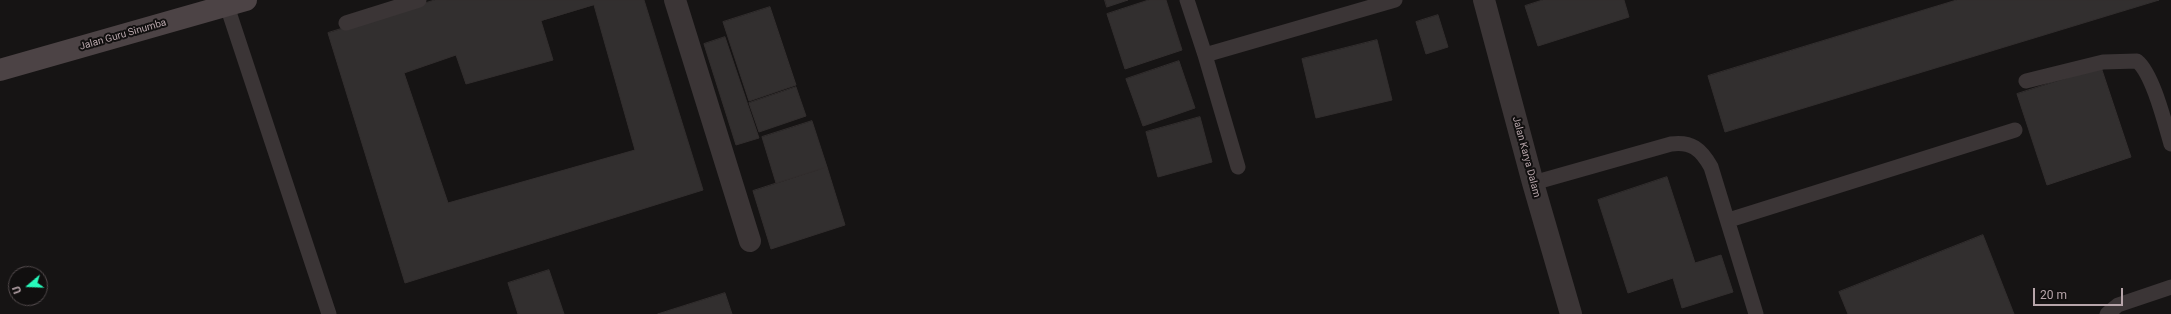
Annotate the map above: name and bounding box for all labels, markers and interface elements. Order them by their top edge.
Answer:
street label: Jalan Guru Sinumba [78,17,168,53]
street label: Jalan Karya Dalam [1509,115,1543,199]
north arrow [8,266,48,306]
scale bar [2035,280,2125,306]
text: U [10,284,24,295]
text: 20 m [2040,288,2067,302]

